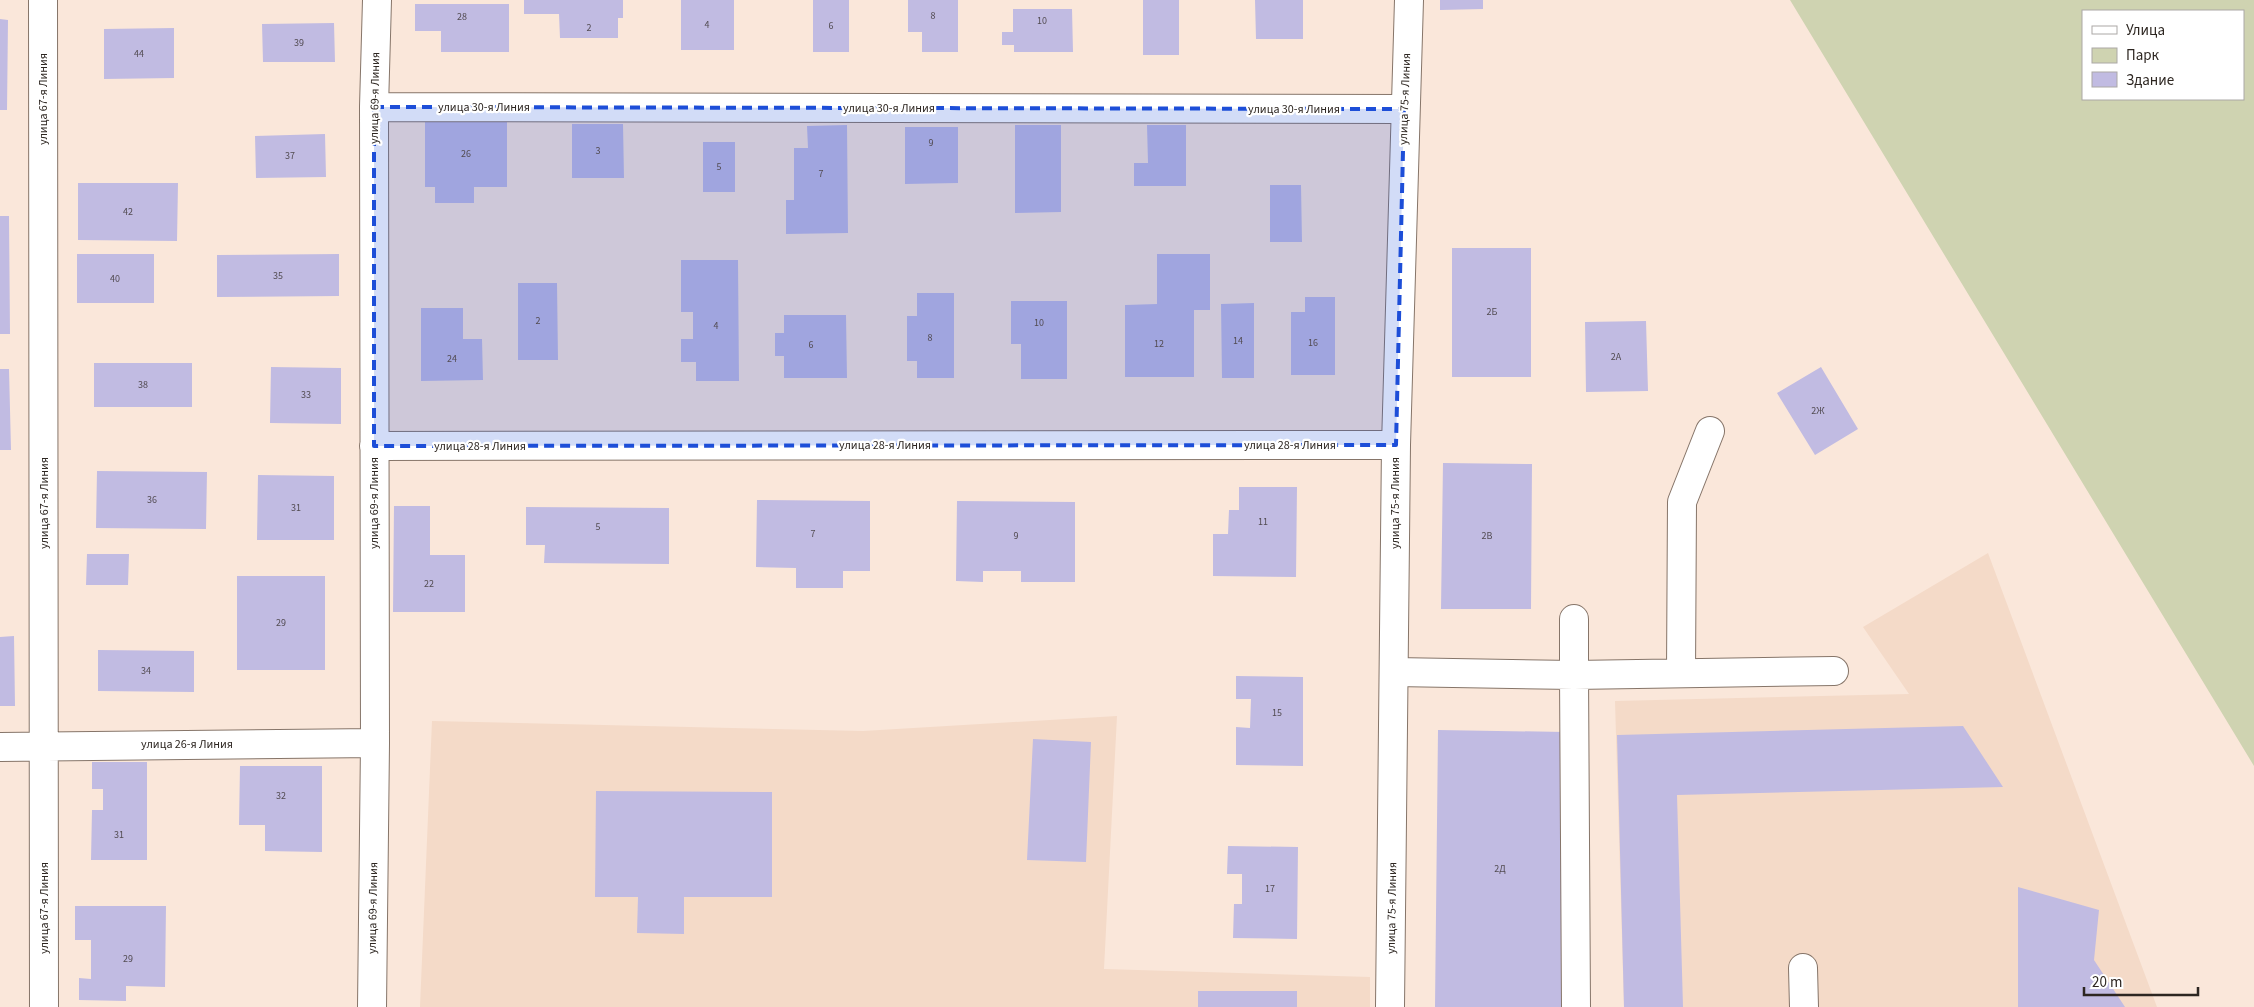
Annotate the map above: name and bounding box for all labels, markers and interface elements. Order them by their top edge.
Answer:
house number: 8 [931,9,936,23]
house number: 28 [457,10,467,24]
legend [2082,10,2244,100]
house number: 10 [1037,14,1047,28]
house number: 4 [705,18,710,32]
house number: 6 [829,19,834,33]
text: Улица [2126,20,2165,41]
house number: 2 [587,21,592,35]
house number: 39 [294,36,304,50]
text: Парк [2126,45,2160,66]
house number: 44 [134,47,144,61]
street label: улица 69-я Линия [366,52,384,144]
street label: улица 67-я Линия [35,53,52,145]
street label: улица 75-я Линия [1395,53,1415,145]
text: Здание [2126,70,2174,91]
street label: улица 30-я Линия [438,99,530,116]
street label: улица 30-я Линия [843,100,935,117]
street label: улица 30-я Линия [1248,101,1340,118]
house number: 9 [929,136,934,150]
house number: 3 [596,144,601,158]
house number: 26 [461,147,471,161]
house number: 37 [285,149,295,163]
house number: 5 [717,160,722,174]
house number: 7 [819,167,824,181]
house number: 42 [123,205,133,219]
house number: 35 [273,269,283,283]
house number: 40 [110,272,120,286]
house number: 2Б [1487,305,1498,319]
house number: 2 [536,314,541,328]
house number: 10 [1034,316,1044,330]
house number: 4 [714,319,719,333]
house number: 8 [928,331,933,345]
house number: 14 [1233,334,1243,348]
house number: 16 [1308,336,1318,350]
house number: 12 [1154,337,1164,351]
house number: 6 [809,338,814,352]
house number: 2А [1611,350,1622,364]
house number: 24 [447,352,457,366]
house number: 38 [138,378,148,392]
house number: 33 [301,388,311,402]
house number: 2Ж [1811,404,1825,418]
street label: улица 28-я Линия [839,437,931,454]
street label: улица 28-я Линия [1244,437,1336,454]
street label: улица 28-я Линия [434,438,526,455]
street label: улица 67-я Линия [36,457,53,549]
street label: улица 69-я Линия [366,457,383,549]
street label: улица 75-я Линия [1387,457,1404,549]
house number: 36 [147,493,157,507]
house number: 31 [291,501,301,515]
house number: 11 [1258,515,1268,529]
house number: 5 [596,520,601,534]
house number: 7 [811,527,816,541]
house number: 9 [1014,529,1019,543]
house number: 2В [1482,529,1493,543]
house number: 22 [424,577,434,591]
house number: 29 [276,616,286,630]
house number: 34 [141,664,151,678]
house number: 15 [1272,706,1282,720]
street label: улица 26-я Линия [141,736,233,753]
house number: 32 [276,789,286,803]
house number: 31 [114,828,124,842]
street label: улица 67-я Линия [36,862,53,954]
street label: улица 69-я Линия [364,862,382,954]
street label: улица 75-я Линия [1383,862,1401,954]
house number: 2Д [1494,862,1506,876]
house number: 17 [1265,882,1275,896]
house number: 29 [123,952,133,966]
scale bar [2084,964,2198,996]
text: 20 m [2092,972,2122,993]

